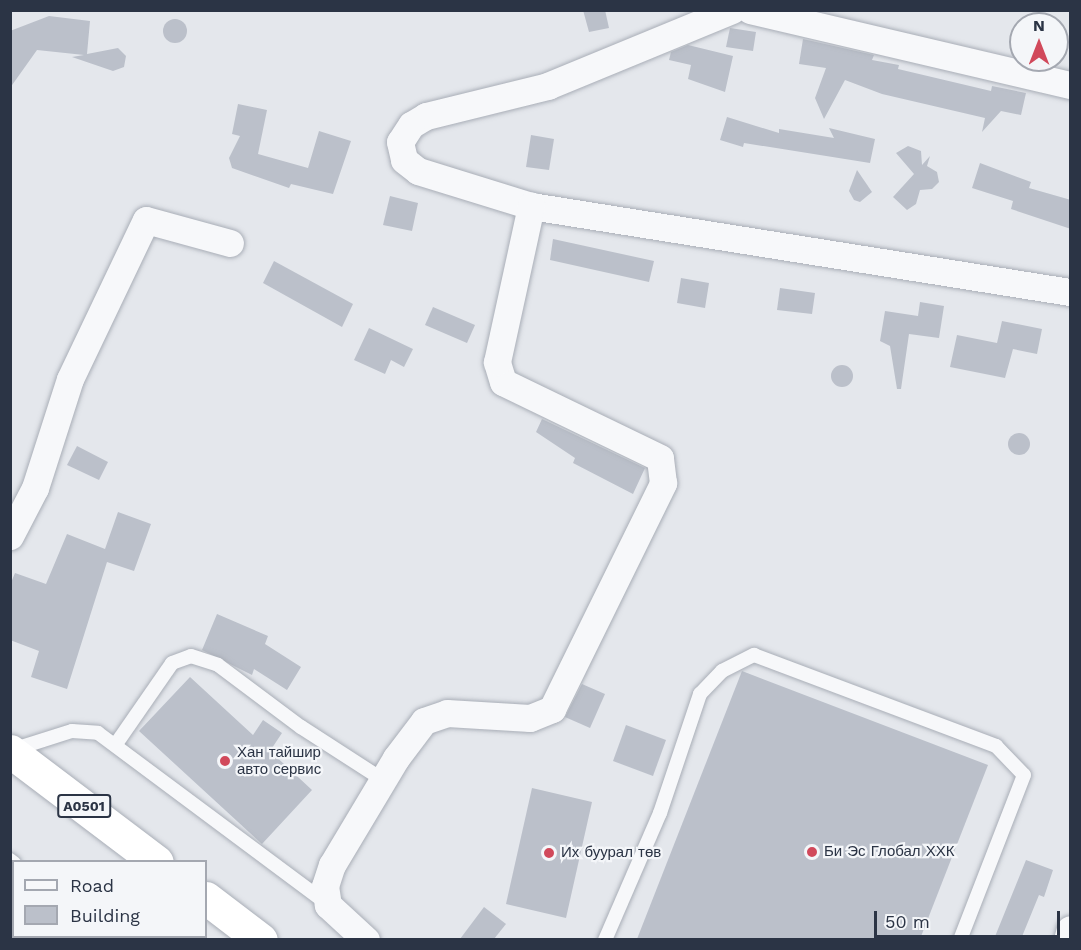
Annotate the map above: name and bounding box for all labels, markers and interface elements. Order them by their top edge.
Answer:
north arrow [1009,12,1069,72]
text: N [1033,16,1045,35]
place label: Хан тайшир авто сервис [237,743,321,778]
marker: Хан тайшир авто сервис [218,754,232,768]
road number: A0501 [57,795,111,817]
place label: Би Эс Глобал ХХК [824,843,954,861]
place label: Их буурал төв [561,844,661,862]
marker: Би Эс Глобал ХХК [805,845,819,859]
marker: Их буурал төв [542,846,556,860]
legend [12,860,207,938]
text: Road [70,875,114,896]
scale bar [877,899,1063,937]
text: Building [70,905,140,926]
text: 50 m [885,911,930,932]

